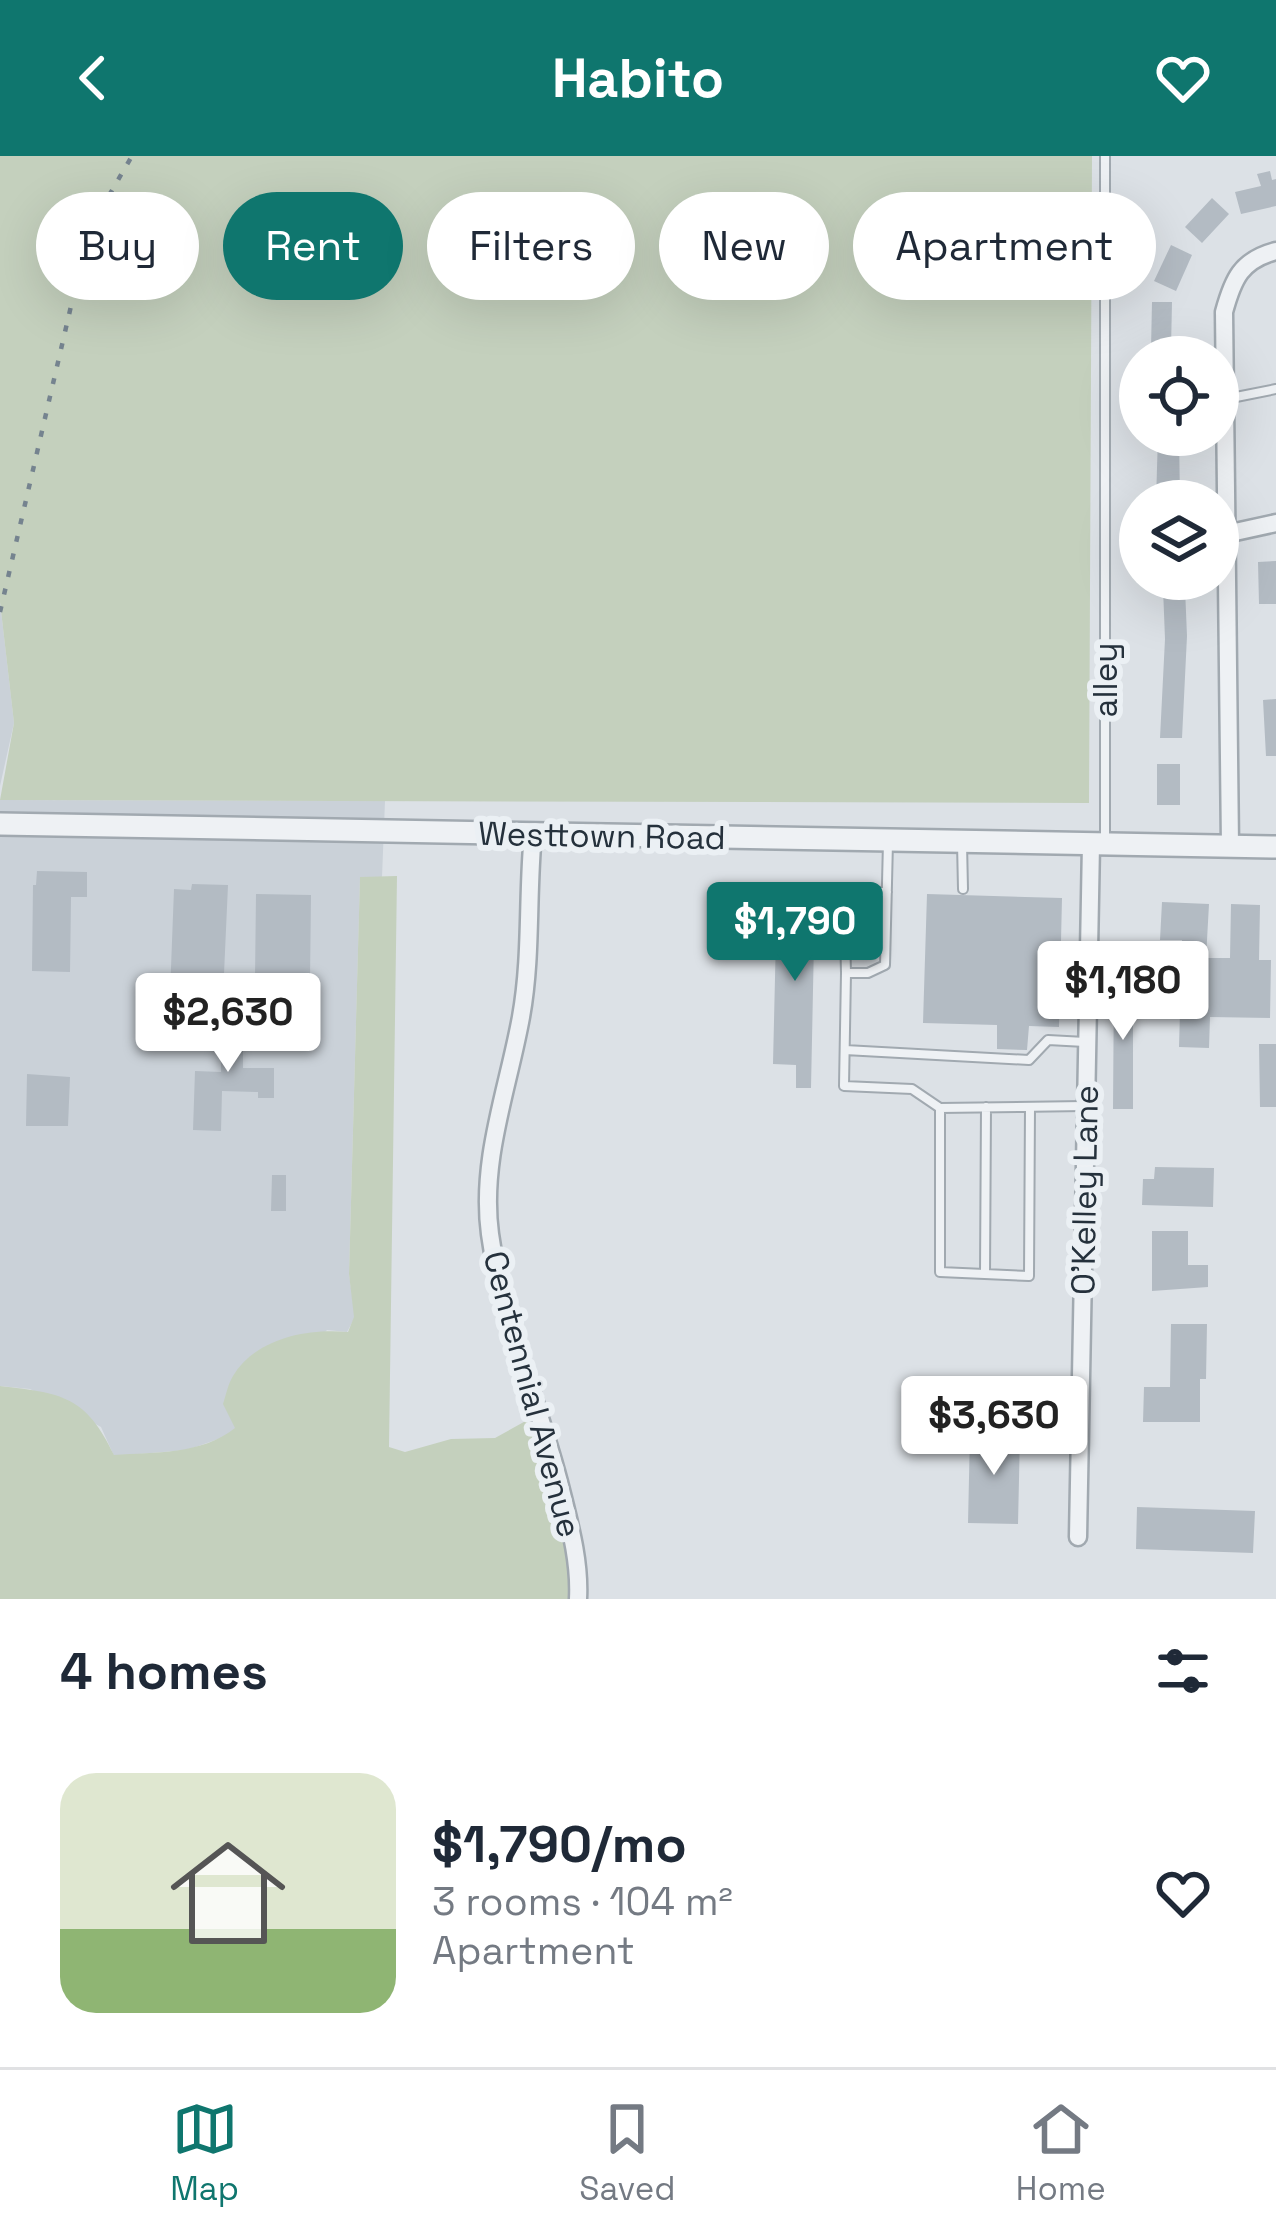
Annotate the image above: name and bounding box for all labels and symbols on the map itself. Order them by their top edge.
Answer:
street label: alley [1085,643,1127,717]
street label: Westtown Road [478,813,726,859]
pin: $1,790 [697,882,893,984]
pin: $1,180 [1025,941,1221,1043]
pin: $2,630 [130,973,326,1075]
street label: O'Kelley Lane [1062,1085,1108,1295]
street label: Centennial Avenue [474,1246,590,1542]
pin: $3,630 [896,1376,1092,1478]

